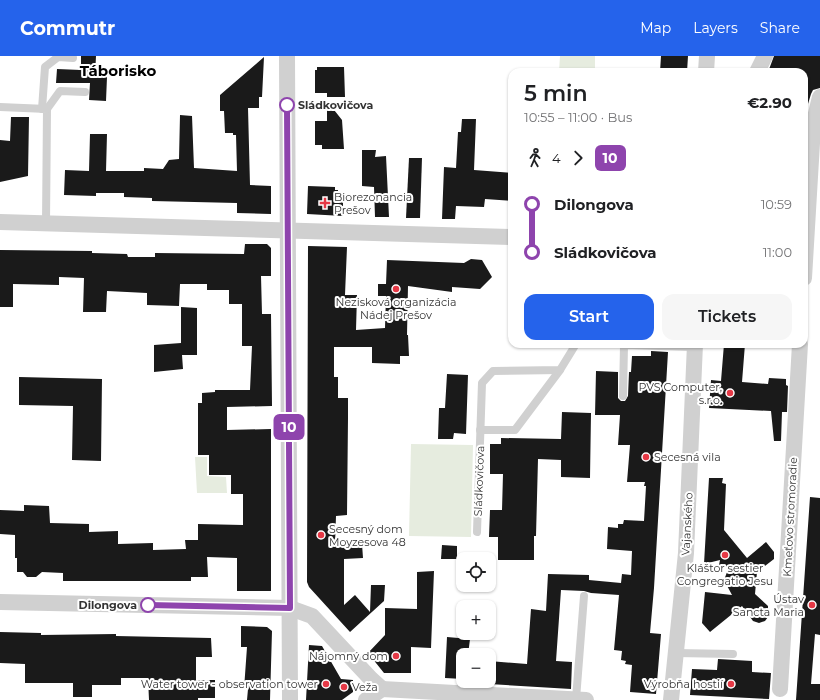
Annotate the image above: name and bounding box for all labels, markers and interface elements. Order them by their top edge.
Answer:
text: Commutr [20,17,115,40]
text: Map [640,19,671,37]
text: Layers [693,19,738,37]
text: Share [760,19,800,37]
district label: Táborisko [80,61,156,80]
text: 5 min [524,80,588,107]
text: €2.90 [747,93,792,112]
marker: Sládkovičova [279,97,295,113]
place label: Sládkovičova [298,98,373,112]
text: 10:55 – 11:00 · Bus [524,109,632,125]
icon: walk [524,147,546,169]
icon: forward [567,147,589,169]
text: 10 [603,149,618,167]
text: 4 [552,150,561,166]
place label: Biorezonancia Prešov [334,190,412,217]
text: Dilongova [554,195,634,214]
text: 10:59 [761,196,792,212]
marker: Biorezonancia Prešov [319,197,331,209]
text: Sládkovičova [554,243,657,262]
text: 11:00 [763,244,792,260]
marker: Nezisková organizácia Nádej Prešov [391,284,401,294]
button: Start [524,294,654,340]
button: Tickets [662,294,792,340]
place label: Nezisková organizácia Nádej Prešov [336,295,456,322]
place label: PVS Computer, s.r.o. [639,380,722,407]
marker: PVS Computer, s.r.o. [725,388,735,398]
line badge: 10 [271,414,307,440]
text: 10 [282,418,297,436]
street label: Sládkovičova [471,445,487,517]
place label: Secesná vila [654,450,721,464]
marker: Secesná vila [641,452,651,462]
street label: Kmeťovo stromoradie [780,457,800,577]
street label: Vajanského [678,492,696,556]
place label: Secesný dom Moyzesova 48 [329,522,406,549]
marker: Secesný dom Moyzesova 48 [316,530,326,540]
marker: Kláštor sestier Congregatio Jesu [720,550,730,560]
map controls [456,552,496,688]
button: locate [456,552,496,592]
place label: Kláštor sestier Congregatio Jesu [677,561,773,588]
place label: Ústav Sancta Maria [733,592,804,619]
marker: Dilongova [140,597,156,613]
place label: Dilongova [79,598,137,612]
button: + [456,600,496,640]
marker: Ústav Sancta Maria [807,600,817,610]
button: − [456,648,496,688]
place label: Nájomný dom [309,649,388,663]
marker: Nájomný dom [391,651,401,661]
place label: Water tower - observation tower [141,677,318,691]
place label: Výrobňa hostií [644,677,724,691]
marker: Water tower - observation tower [321,679,331,689]
marker: Výrobňa hostií [726,679,736,689]
place label: Veža [352,680,378,694]
marker: Veža [339,682,349,692]

